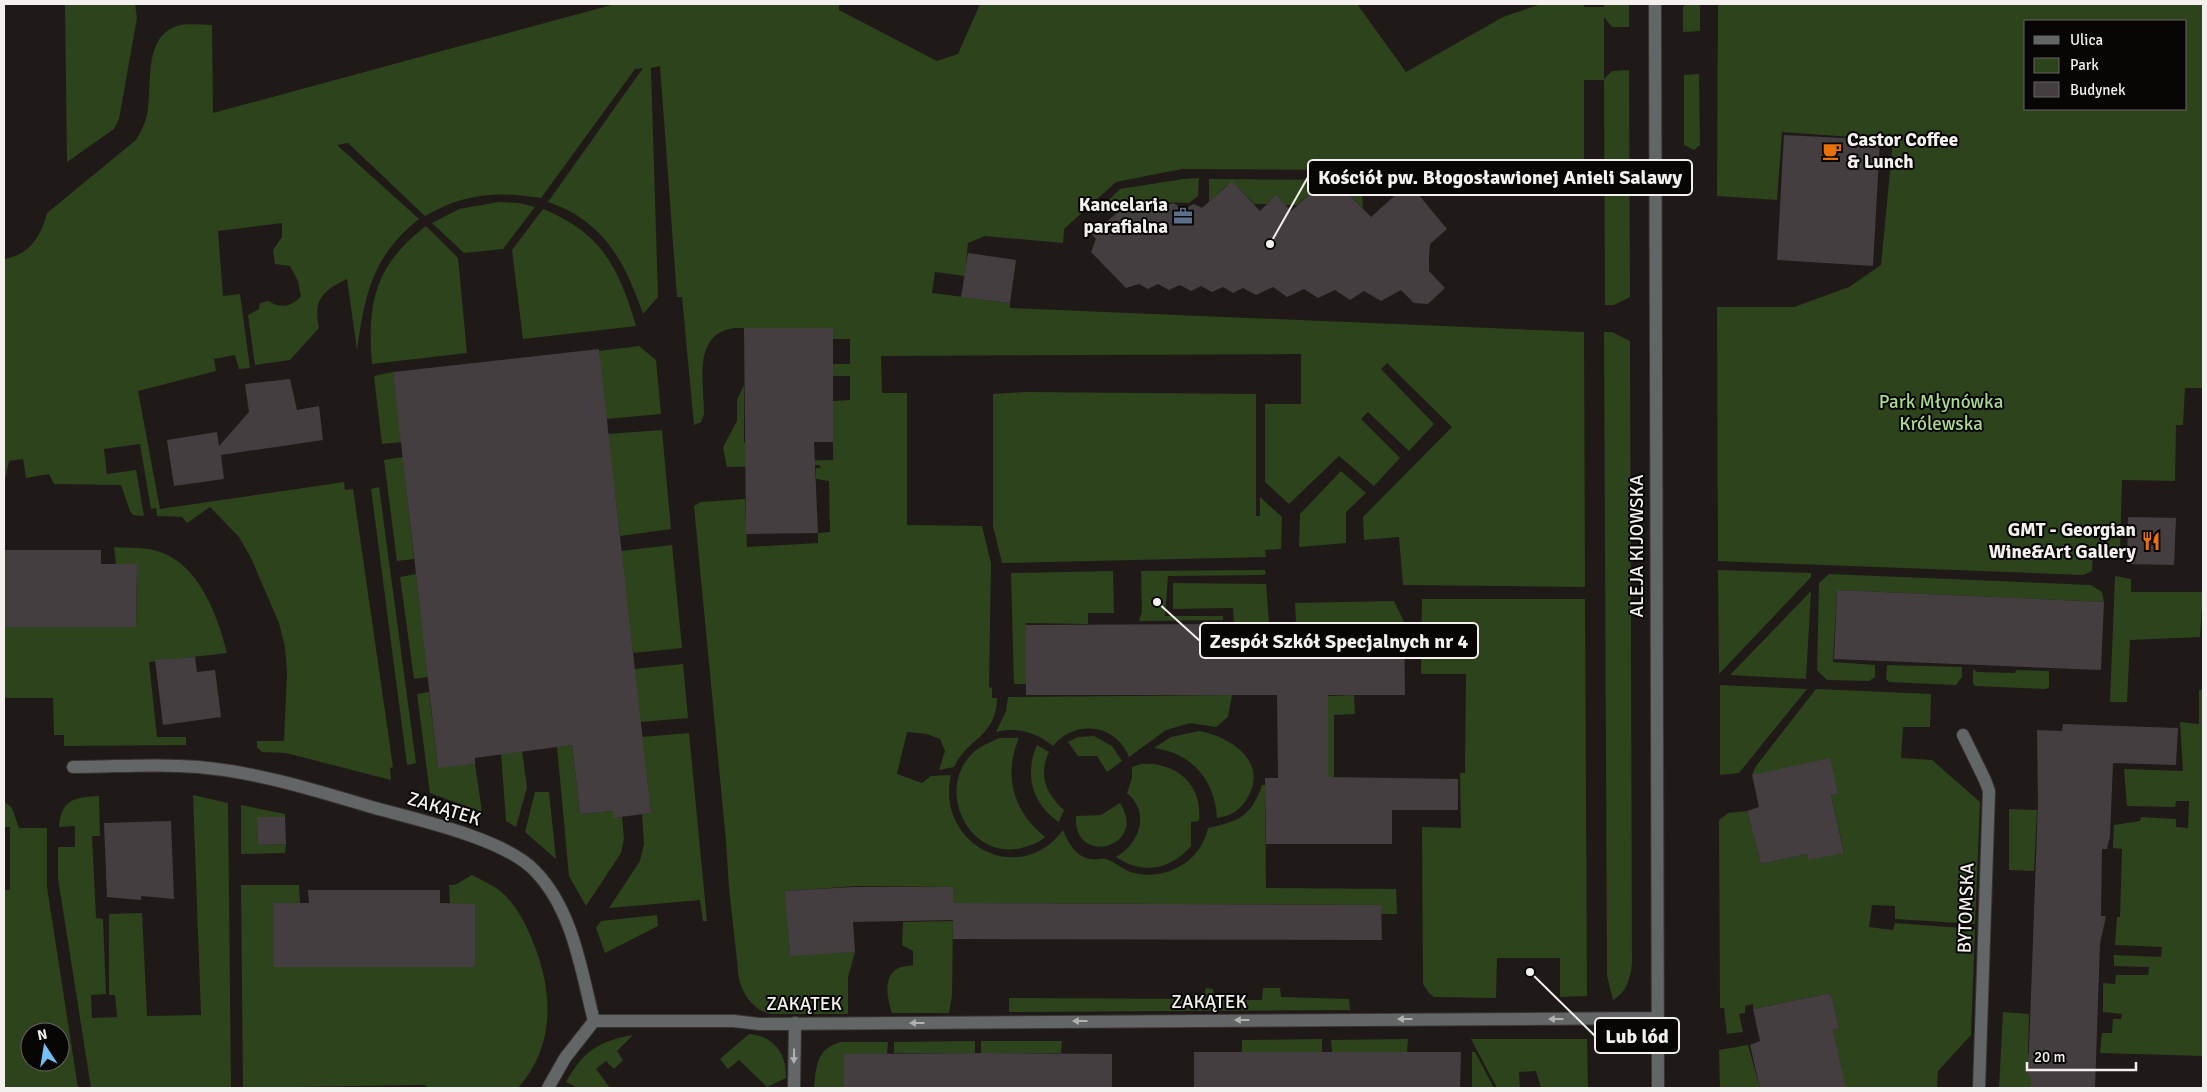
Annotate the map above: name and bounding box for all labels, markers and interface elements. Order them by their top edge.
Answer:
legend [2024,20,2187,110]
text: Ulica [2070,31,2103,49]
text: Park [2070,56,2099,74]
text: Budynek [2070,81,2126,99]
place label: Castor Coffee & Lunch [1847,128,1958,174]
cafe icon: Castor Coffee & Lunch [1821,140,1843,162]
callout: Kościół pw. Błogosławionej Anieli Salawy [1308,160,1692,195]
text: Kościół pw. Błogosławionej Anieli Salawy [1318,165,1682,190]
place label: Kancelaria parafialna [1079,193,1168,239]
office icon: Kancelaria parafialna [1172,205,1194,227]
park label: Park Młynówka Królewska [1879,390,2003,436]
street label: ALEJA KIJOWSKA [1625,474,1649,618]
place label: GMT - Georgian Wine&Art Gallery [1989,518,2137,564]
restaurant icon: GMT - Georgian Wine&Art Gallery [2140,530,2162,552]
callout: Zespół Szkół Specjalnych nr 4 [1200,623,1478,658]
text: Zespół Szkół Specjalnych nr 4 [1210,629,1469,654]
street label: ZAKĄTEK [404,786,484,832]
street label: BYTOMSKA [1952,862,1980,954]
street label: ZAKĄTEK [1171,990,1247,1014]
street label: ZAKĄTEK [766,992,842,1016]
one-way arrow [1396,1015,1412,1023]
one-way arrow [1548,1015,1564,1023]
one-way arrow [1071,1017,1087,1025]
one-way arrow [1234,1017,1250,1025]
callout: Lub lód [1595,1018,1679,1053]
one-way arrow [909,1019,925,1027]
north arrow [20,1022,70,1072]
text: Lub lód [1605,1024,1669,1049]
text: N [36,1025,49,1044]
scale bar [2027,1040,2136,1072]
one-way arrow [790,1048,798,1064]
text: 20 m [2034,1048,2065,1066]

